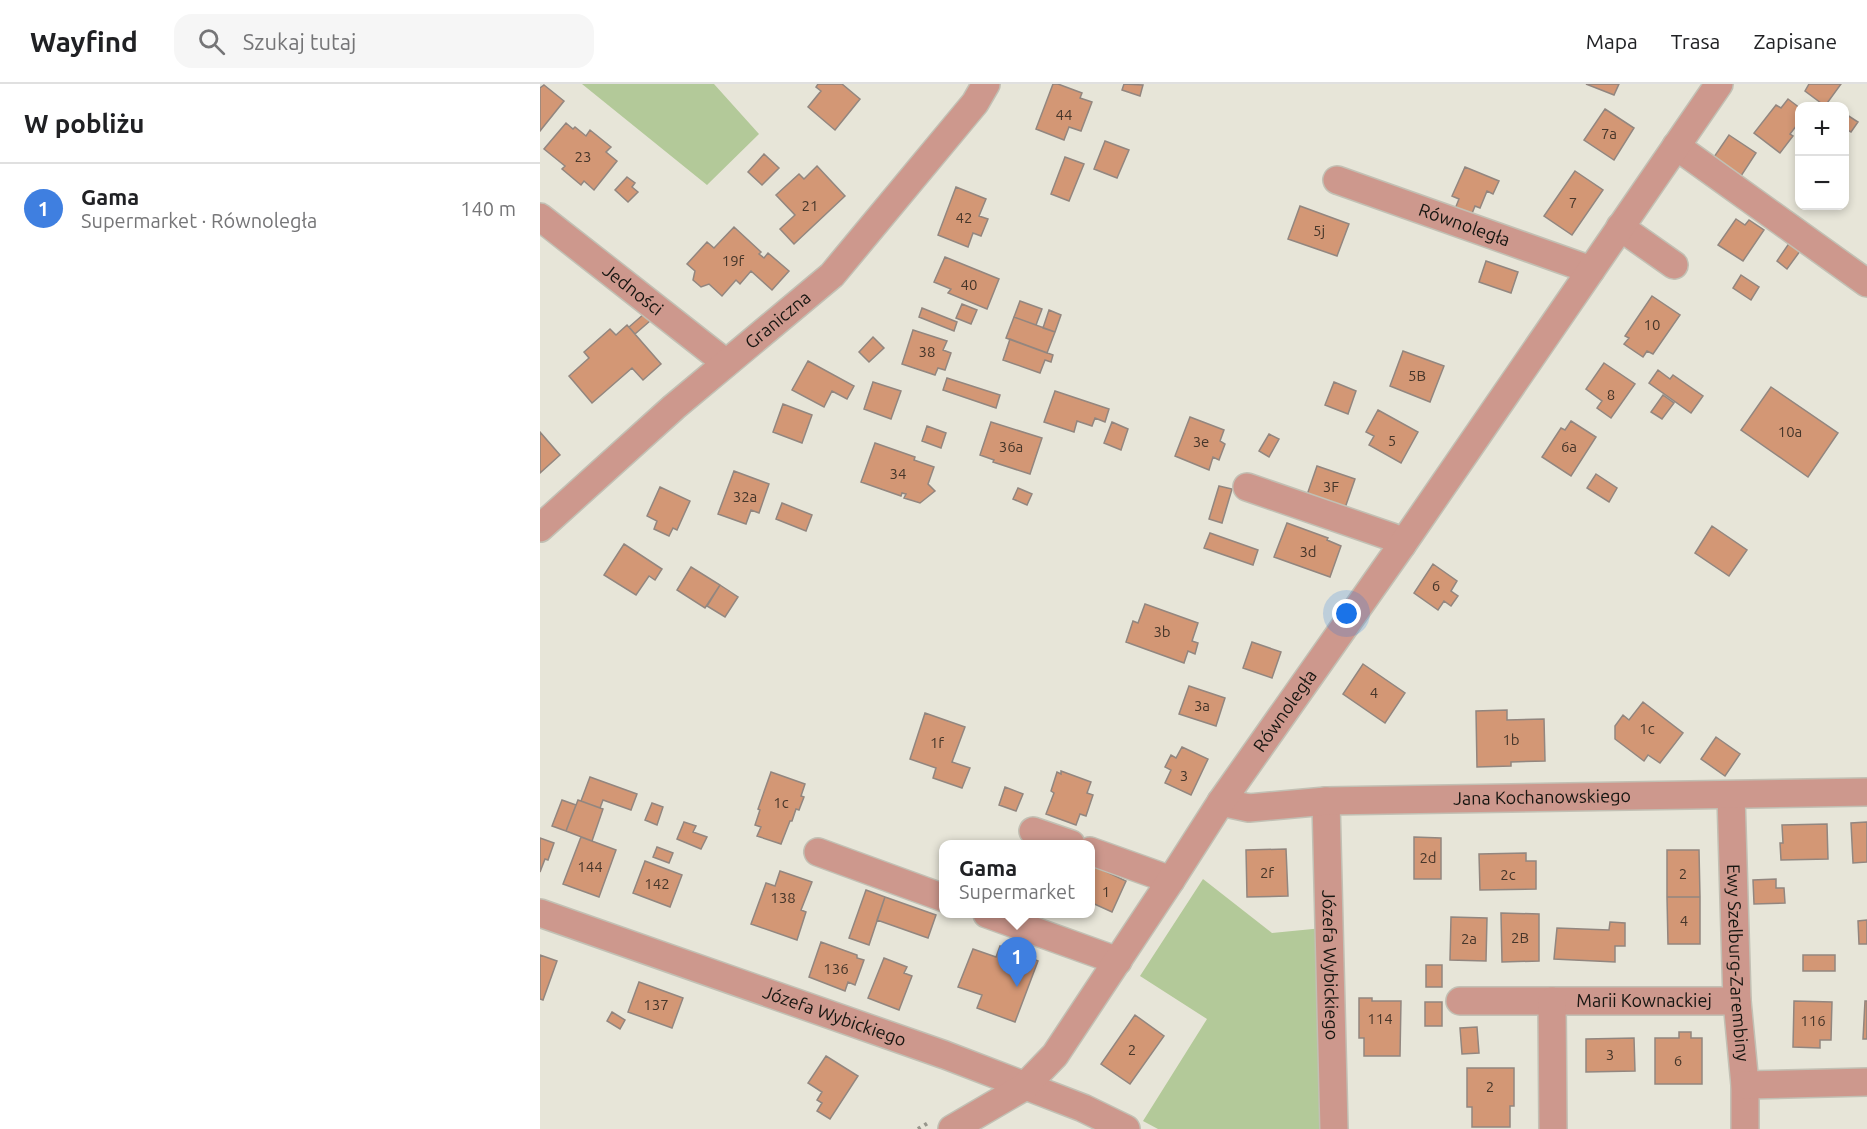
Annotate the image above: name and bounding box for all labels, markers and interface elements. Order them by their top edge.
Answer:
search box [174,14,594,68]
icon: search [195,25,228,58]
text: Wayfind [30,26,138,57]
text: Szukaj tutaj [243,29,356,54]
text: Mapa [1586,29,1638,53]
text: Trasa [1671,29,1720,53]
text: Zapisane [1753,29,1837,53]
map controls [1795,102,1849,210]
button: + [1795,102,1849,156]
house number: 44 [1056,106,1072,123]
text: W pobliżu [24,109,145,138]
house number: 7a [1601,125,1617,142]
house number: 23 [575,148,591,165]
button: − [1795,156,1849,210]
text: Gama [81,184,139,209]
house number: 7 [1569,194,1577,211]
text: 1 [38,197,49,220]
text: 140 m [460,197,516,220]
house number: 21 [802,197,818,214]
street label: Równoległa [1416,199,1513,250]
text: Supermarket · Równoległa [81,209,317,232]
house number: 42 [956,209,972,226]
house number: 5j [1313,222,1325,239]
house number: 19f [722,252,745,269]
street label: Jedności [599,259,667,319]
house number: 40 [961,276,977,293]
street label: Graniczna [741,286,814,352]
house number: 10 [1644,316,1660,333]
house number: 38 [919,343,935,360]
house number: 5B [1408,367,1426,384]
house number: 8 [1607,386,1615,403]
house number: 10a [1778,423,1802,440]
house number: 5 [1388,432,1396,449]
house number: 3e [1193,433,1209,450]
house number: 36a [999,438,1023,455]
house number: 6a [1561,438,1577,455]
house number: 34 [890,465,906,482]
house number: 3F [1323,478,1339,495]
house number: 32a [733,488,757,505]
house number: 3d [1299,543,1317,560]
house number: 6 [1432,577,1440,594]
your location [1332,599,1361,628]
house number: 3b [1153,623,1171,640]
street label: Równoległa [1249,665,1320,755]
house number: 4 [1370,684,1378,701]
house number: 3a [1194,697,1210,714]
house number: 1c [1639,720,1655,737]
house number: 1b [1502,731,1520,748]
house number: 1f [930,734,944,751]
house number: 3 [1180,767,1188,784]
street label: Jana Kochanowskiego [1453,785,1631,808]
house number: 1c [773,794,789,811]
popup [939,840,1095,918]
house number: 2d [1419,849,1437,866]
text: Gama [959,855,1017,880]
house number: 144 [577,858,603,875]
house number: 2f [1260,864,1274,881]
street label: Ewy Szelburg-Zarembiny [1724,864,1754,1063]
house number: 2 [1679,865,1687,882]
house number: 2c [1500,866,1516,883]
house number: 142 [644,875,670,892]
text: Supermarket [959,880,1075,903]
house number: 1 [1102,883,1110,900]
house number: 138 [770,889,796,906]
street label: Józefa Wybickiego [1319,889,1343,1040]
house number: 4 [1680,912,1688,929]
house number: 2B [1511,929,1529,946]
house number: 2a [1461,930,1477,947]
pin: 1 [998,938,1036,987]
house number: 136 [823,960,849,977]
street label: Józefa Wybickiego [760,981,909,1050]
street label: Marii Kownackiej [1576,990,1712,1010]
house number: 137 [643,996,669,1013]
house number: 114 [1367,1010,1393,1027]
house number: 116 [1800,1012,1826,1029]
house number: 2 [1128,1041,1136,1058]
house number: 3 [1606,1046,1614,1063]
house number: 6 [1674,1052,1682,1069]
house number: 2 [1486,1078,1494,1095]

